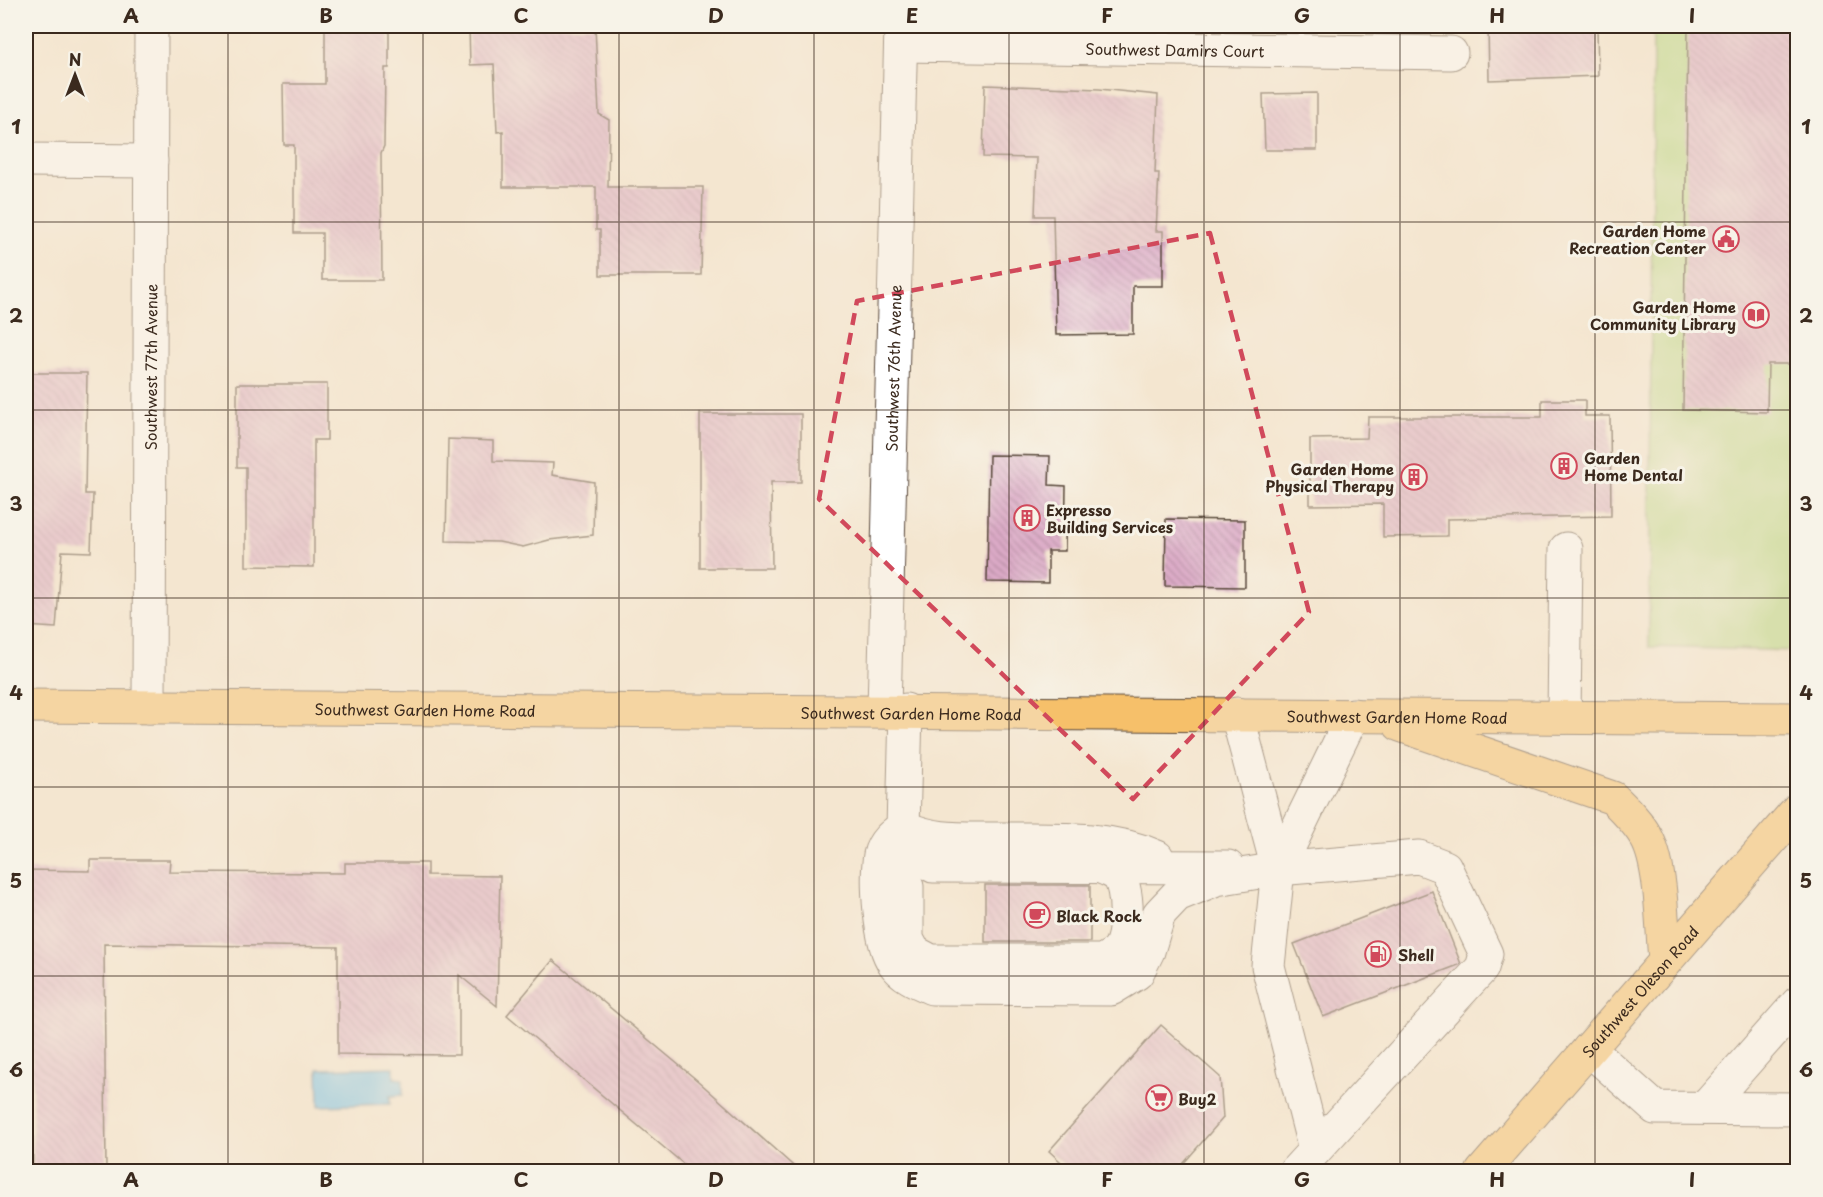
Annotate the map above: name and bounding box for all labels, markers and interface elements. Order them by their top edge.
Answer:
text: A [123,0,139,30]
text: B [319,0,333,30]
text: C [513,0,529,30]
text: D [708,0,724,30]
text: E [906,0,918,30]
text: F [1101,0,1113,30]
text: G [1294,0,1310,30]
text: H [1489,0,1505,30]
text: I [1689,0,1695,30]
street label: Southwest Damirs Court [1085,36,1265,62]
north arrow [45,45,105,105]
text: N [69,47,81,71]
text: 1 [11,111,21,141]
text: 1 [1801,111,1811,141]
place label: Garden Home Recreation Center [1569,219,1706,259]
public building icon: Garden Home Recreation Center [1711,224,1741,254]
street label: Southwest 77th Avenue [138,284,162,450]
street label: Southwest 76th Avenue [879,284,906,452]
place label: Garden Home Community Library [1590,295,1736,335]
text: 2 [9,300,23,330]
library icon: Garden Home Community Library [1741,300,1771,330]
text: 2 [1799,300,1813,330]
place label: Garden Home Dental [1584,446,1683,486]
building icon: Garden Home Dental [1549,451,1579,481]
place label: Garden Home Physical Therapy [1265,457,1394,497]
building icon: Garden Home Physical Therapy [1399,462,1429,492]
text: 3 [9,488,23,518]
text: 3 [1799,488,1813,518]
place label: Expresso Building Services [1046,498,1173,538]
building icon: Expresso Building Services [1012,503,1042,533]
text: 4 [9,677,23,707]
text: 4 [1799,677,1813,707]
street label: Southwest Garden Home Road [314,697,536,721]
street label: Southwest Garden Home Road [800,700,1022,725]
street label: Southwest Garden Home Road [1286,704,1508,728]
text: 5 [10,865,22,895]
text: 5 [1800,865,1812,895]
cafe icon: Black Rock [1022,900,1052,930]
place label: Black Rock [1056,904,1142,927]
street label: Southwest Oleson Road [1576,920,1703,1062]
fuel station icon: Shell [1363,939,1393,969]
place label: Shell [1398,943,1434,966]
text: 6 [9,1054,23,1084]
text: 6 [1799,1054,1813,1084]
supermarket icon: Buy2 [1144,1083,1174,1113]
place label: Buy2 [1178,1087,1217,1110]
text: A [123,1164,139,1194]
text: B [319,1164,333,1194]
text: C [513,1164,529,1194]
text: D [708,1164,724,1194]
text: E [906,1164,918,1194]
text: F [1101,1164,1113,1194]
text: G [1294,1164,1310,1194]
text: H [1489,1164,1505,1194]
text: I [1689,1164,1695,1194]

